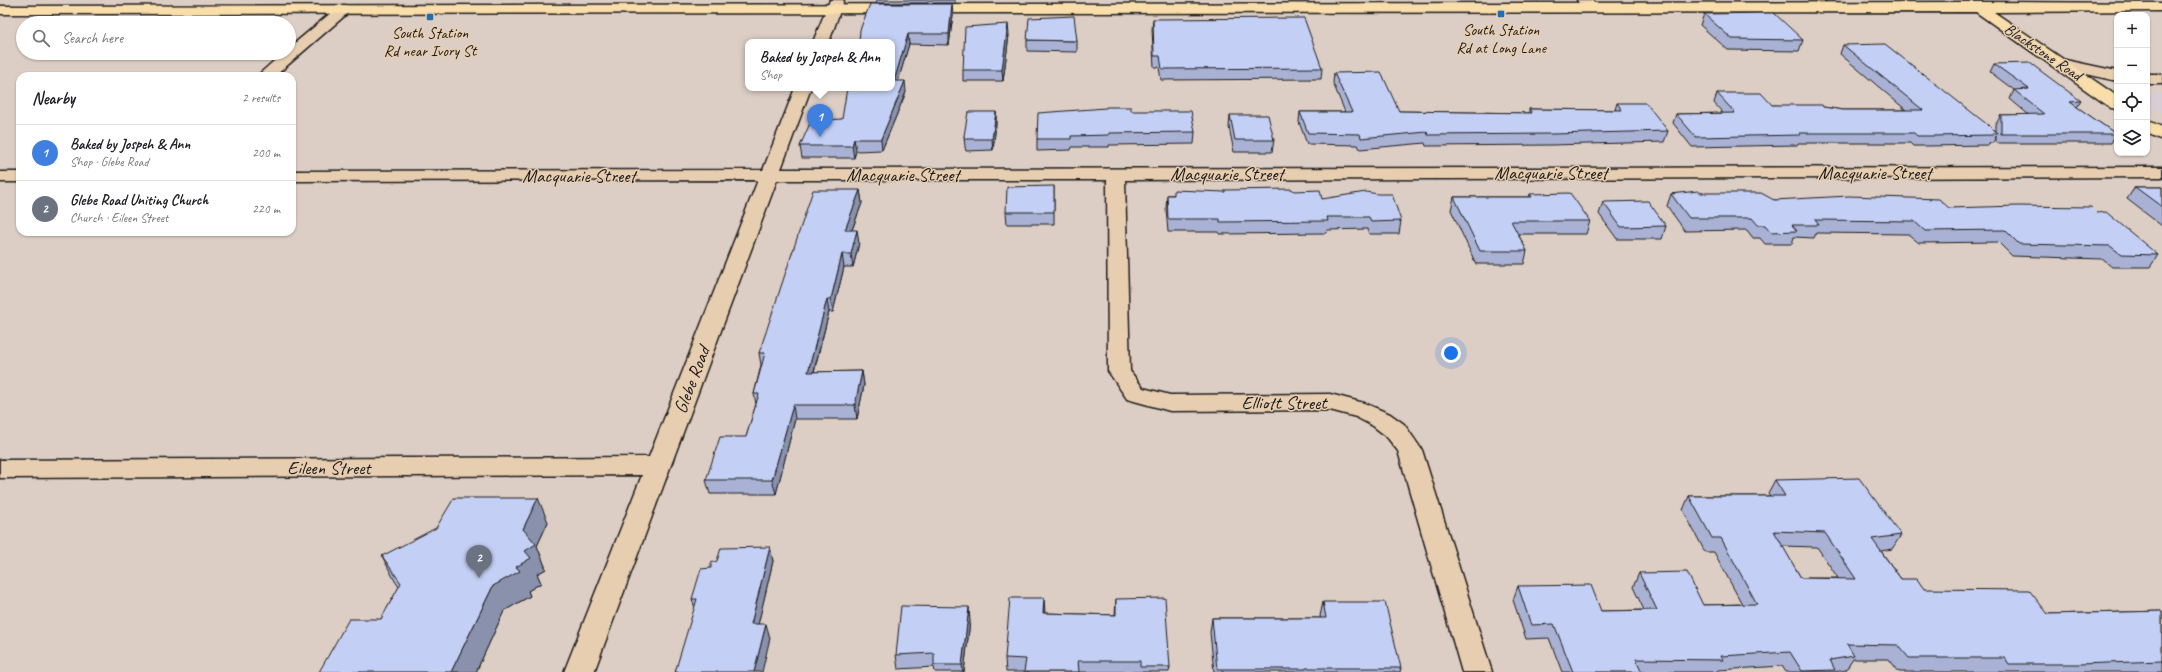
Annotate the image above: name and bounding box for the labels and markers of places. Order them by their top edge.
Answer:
marker: South Station Rd at Long Lane [1496,9,1506,19]
marker: South Station Rd near Ivory St [425,12,435,22]
place label: South Station Rd at Long Lane [1456,20,1548,58]
place label: South Station Rd near Ivory St [384,23,478,61]
pin: 1 [807,104,833,137]
pin: 2 [466,545,492,578]

